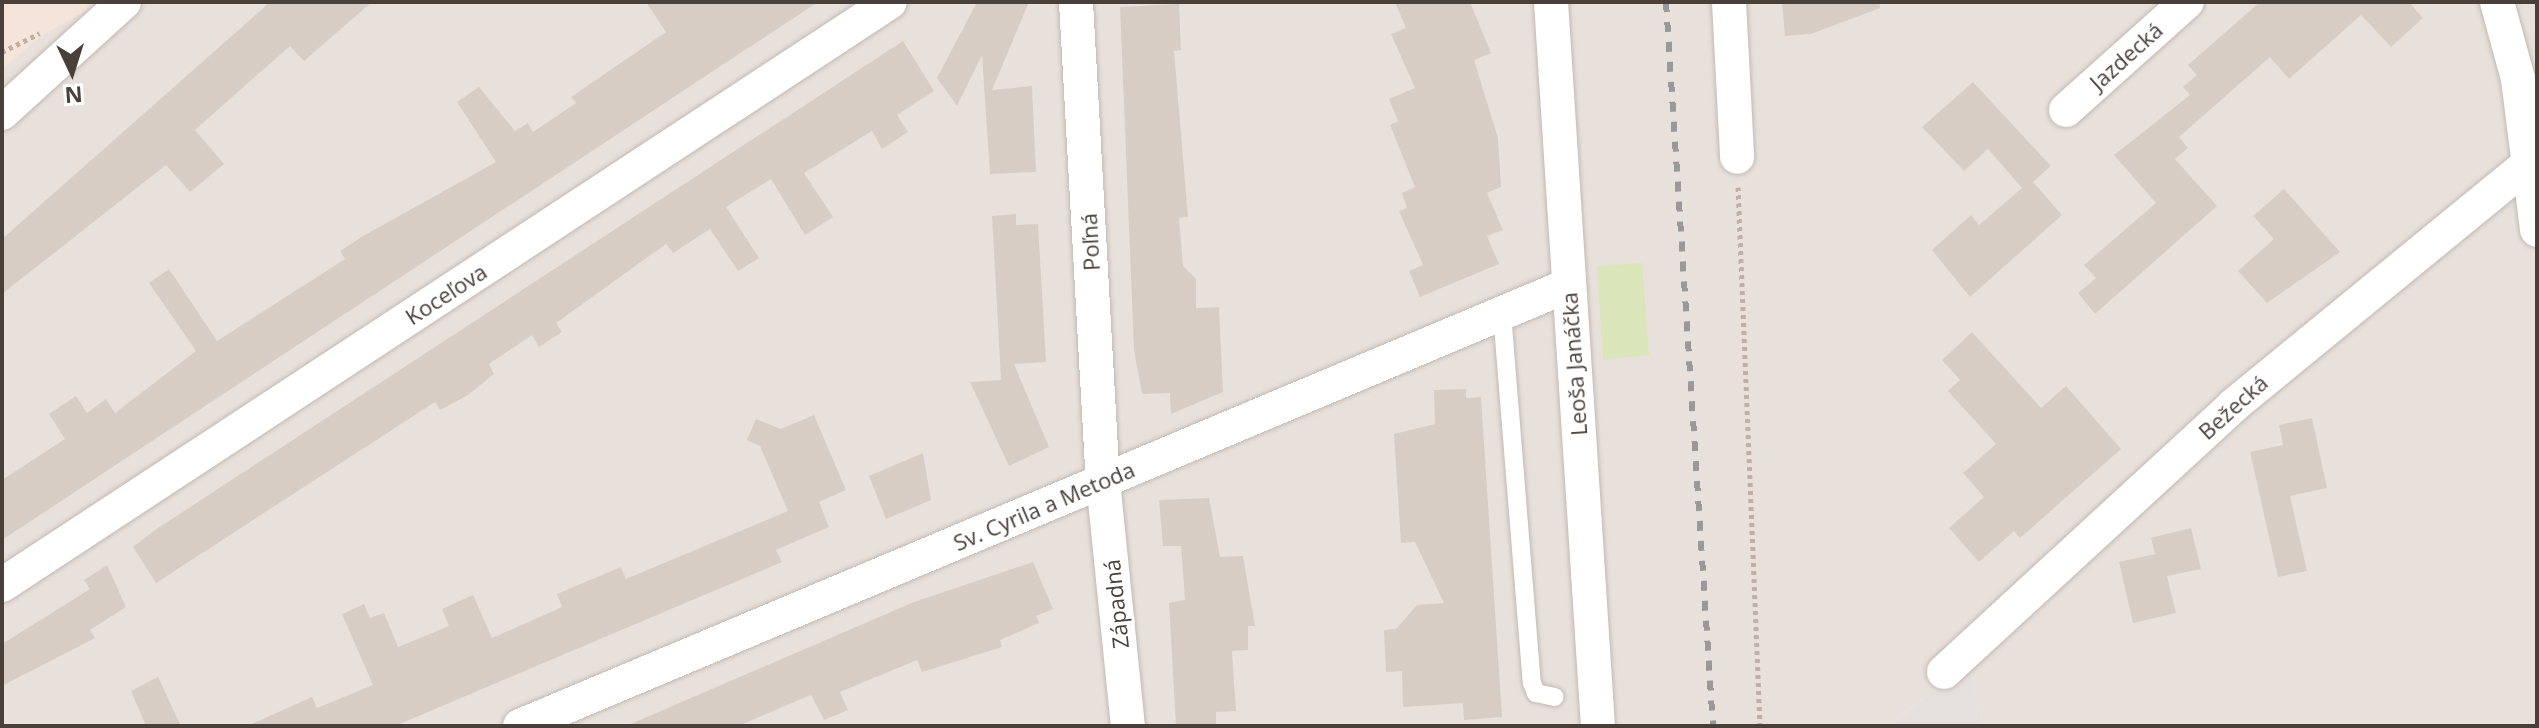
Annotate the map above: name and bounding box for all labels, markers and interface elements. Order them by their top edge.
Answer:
street label: Jazdecká [2084,17,2168,95]
north arrow [32,32,112,112]
text: N [64,80,84,112]
street label: Poľná [1075,212,1105,272]
street label: Koceľova [400,258,492,330]
street label: Leoša Janáčka [1556,291,1592,437]
street label: Bežecká [2193,369,2273,445]
street label: Sv. Cyrila a Metoda [949,456,1139,556]
street label: Západná [1098,558,1134,650]

